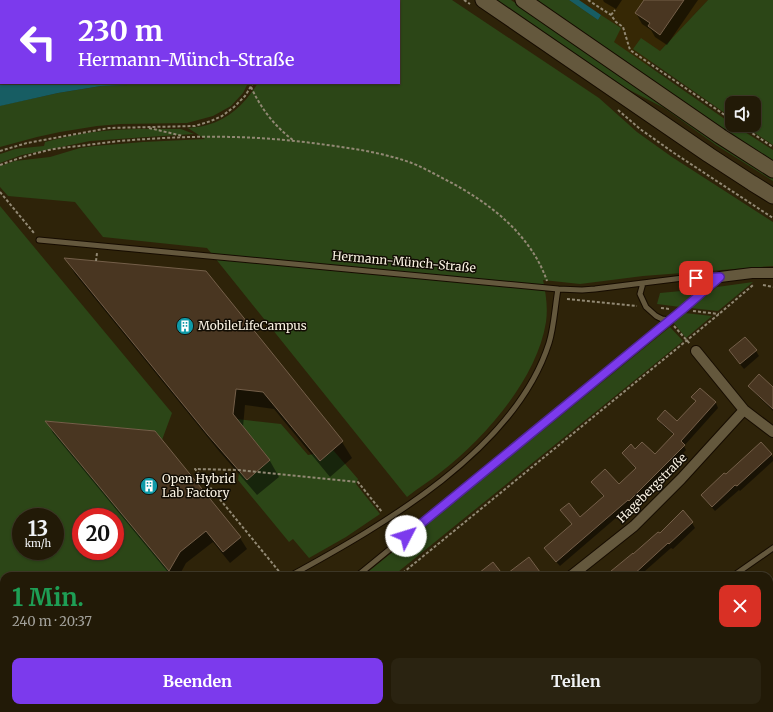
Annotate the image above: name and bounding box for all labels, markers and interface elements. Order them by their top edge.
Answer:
text: 230 m [78,13,163,49]
icon: left [12,16,64,68]
text: Hermann-Münch-Straße [78,48,294,71]
map controls [725,96,761,132]
button: sound [725,96,761,132]
street label: Hermann-Münch-Straße [332,248,477,275]
pin [679,261,713,295]
icon: arrive [685,267,707,289]
building icon: MobileLifeCampus [175,316,195,336]
place label: MobileLifeCampus [198,318,307,333]
street label: Hagebergstraße [614,450,689,525]
place label: Open Hybrid Lab Factory [162,471,235,500]
building icon: Open Hybrid Lab Factory [139,476,159,496]
speed limit sign: 20 [72,508,124,560]
position arrow [385,515,427,557]
text: 13 [28,516,48,541]
text: km/h [25,537,51,550]
text: 1 Min. [12,582,84,613]
button: close [719,585,761,627]
text: 240 m · 20:37 [12,613,92,630]
button: Beenden [12,658,383,704]
button: Teilen [391,658,761,704]

